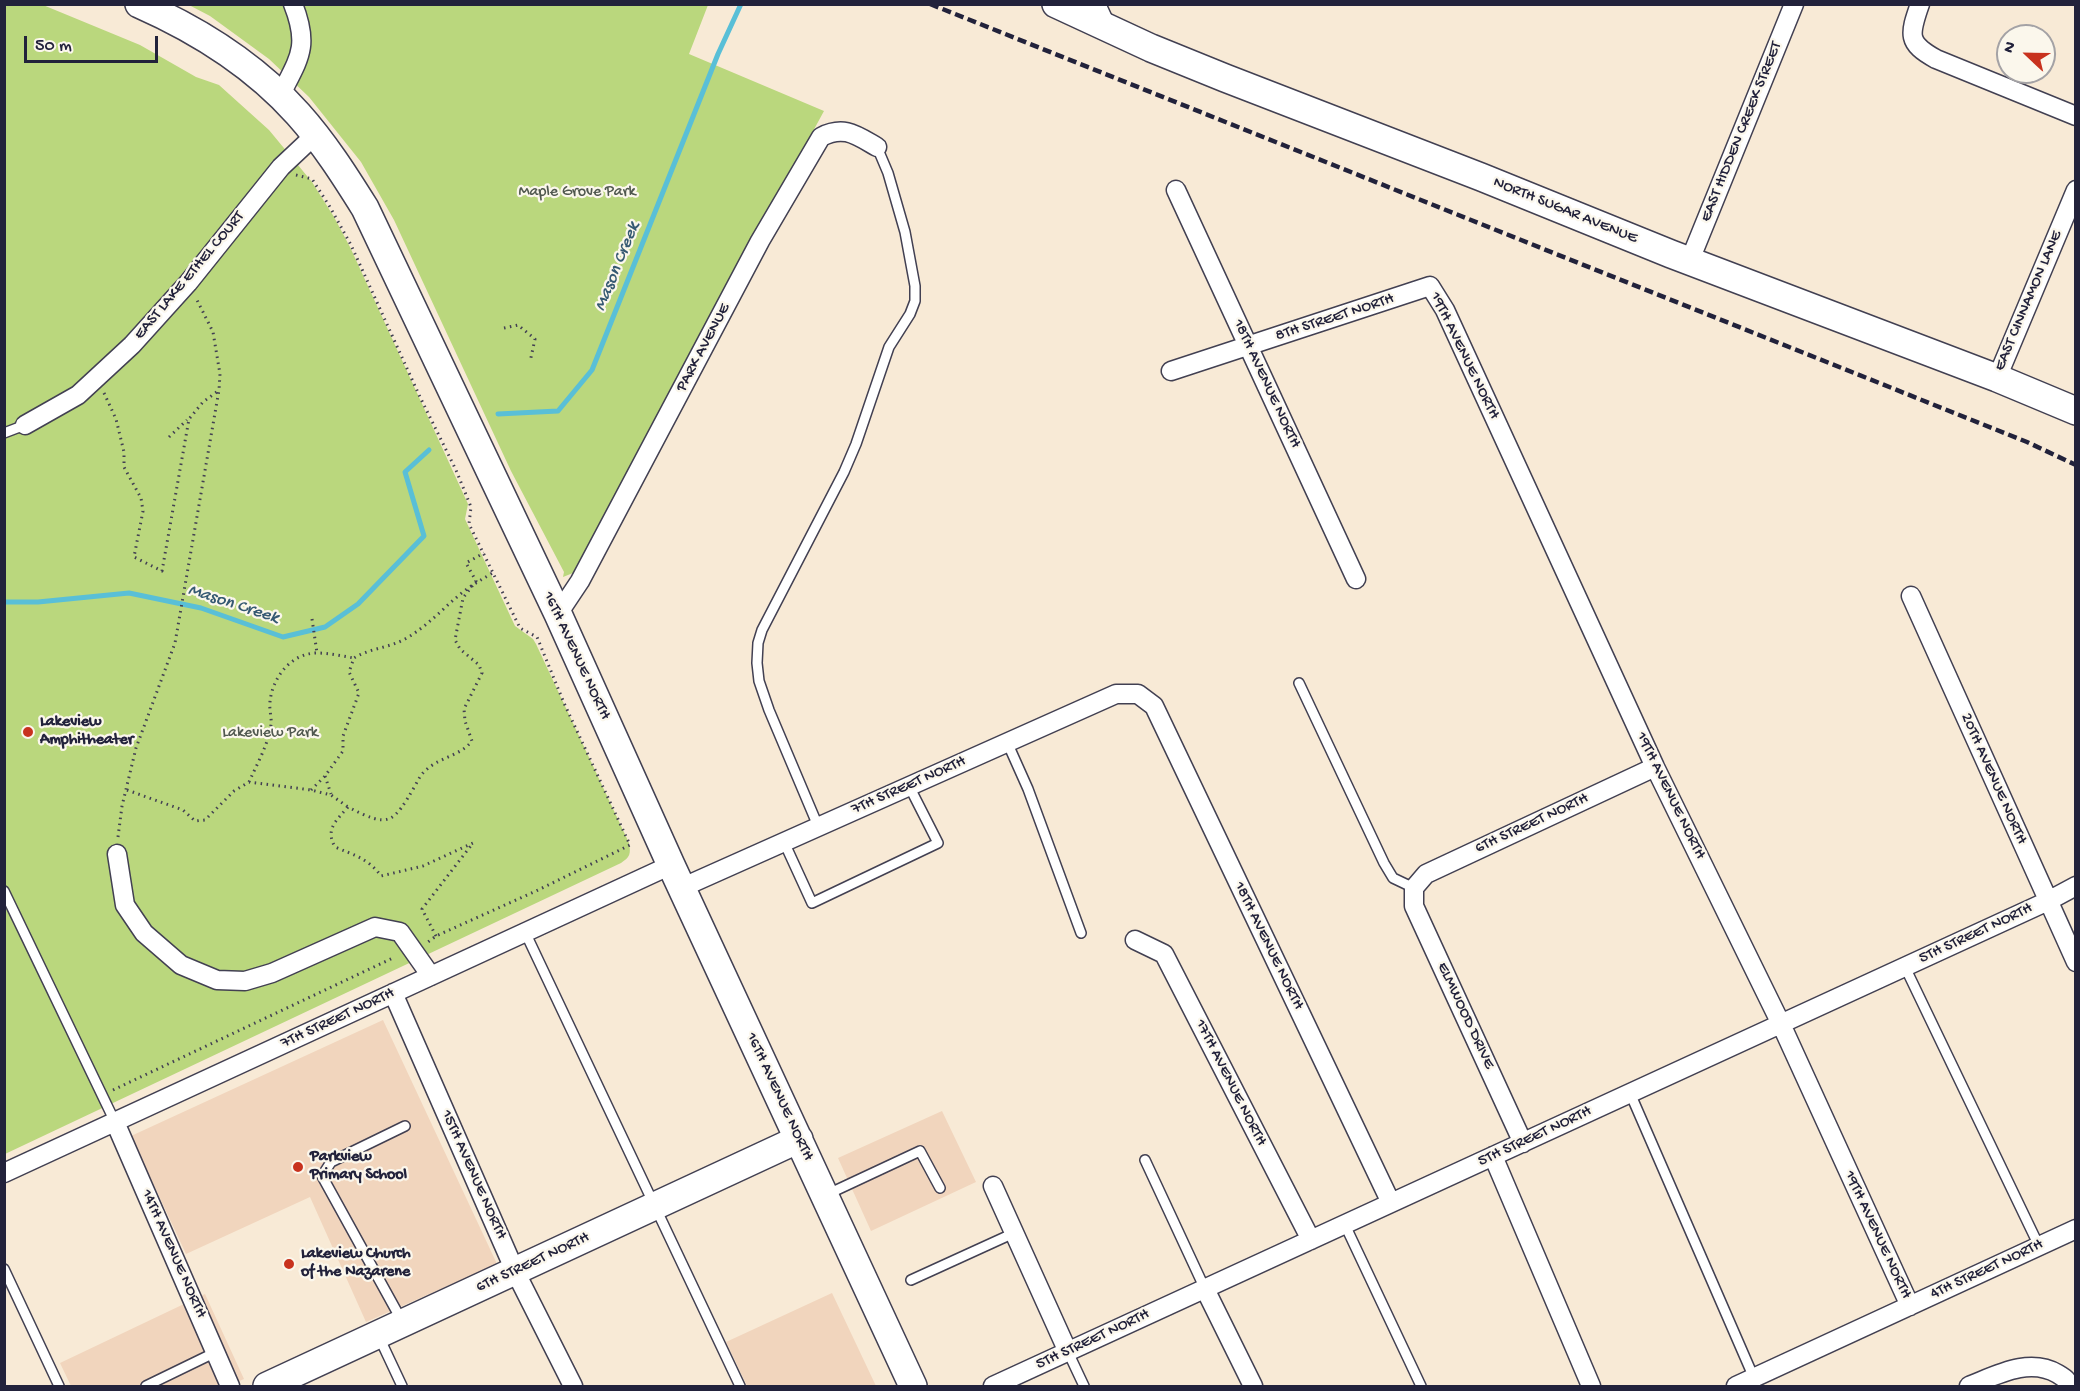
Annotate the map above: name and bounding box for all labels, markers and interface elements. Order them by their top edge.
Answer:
scale bar [27,24,160,62]
north arrow [1996,24,2056,84]
text: 50 m [35,36,72,57]
street label: EAST HIDDEN CREEK STREET [1697,39,1787,225]
text: N [2000,39,2021,56]
street label: NORTH SUGAR AVENUE [1490,173,1640,249]
park label: Maple Grove Park [518,183,636,203]
street label: EAST LAKE ETHEL COURT [131,208,249,344]
water label: Mason Creek [590,219,646,315]
street label: EAST CINNAMON LANE [1991,228,2067,374]
street label: 19TH AVENUE NORTH [1425,289,1503,423]
street label: 8TH STREET NORTH [1273,290,1397,346]
street label: PARK AVENUE [673,301,735,395]
street label: 18TH AVENUE NORTH [1228,317,1304,451]
water label: Mason Creek [185,580,281,630]
street label: 16TH AVENUE NORTH [538,589,614,723]
street label: 20TH AVENUE NORTH [1955,710,2031,848]
place label: Lakeview Amphitheater [40,713,133,751]
park label: Lakeview Park [222,724,318,744]
marker: Lakeview Amphitheater [21,725,35,739]
street label: 19TH AVENUE NORTH [1631,729,1709,863]
street label: 7TH STREET NORTH [849,752,969,820]
street label: 6TH STREET NORTH [1472,789,1592,859]
street label: 18TH AVENUE NORTH [1229,879,1307,1013]
street label: 5TH STREET NORTH [1916,899,2036,969]
street label: ELMWOOD DRIVE [1432,960,1498,1072]
street label: 7TH STREET NORTH [278,984,398,1054]
street label: 17TH AVENUE NORTH [1190,1017,1270,1149]
street label: 16TH AVENUE NORTH [741,1030,817,1164]
street label: 5TH STREET NORTH [1475,1102,1595,1172]
street label: 15TH AVENUE NORTH [436,1107,510,1243]
place label: Parkview Primary School [310,1148,407,1186]
marker: Parkview Primary School [291,1160,305,1174]
street label: 19TH AVENUE NORTH [1839,1168,1915,1302]
street label: 14TH AVENUE NORTH [136,1187,210,1321]
street label: 6TH STREET NORTH [473,1228,593,1298]
street label: 4TH STREET NORTH [1928,1235,2046,1305]
place label: Lakeview Church of the Nazarene [301,1245,411,1283]
marker: Lakeview Church of the Nazarene [282,1257,296,1271]
street label: 5TH STREET NORTH [1033,1305,1153,1375]

